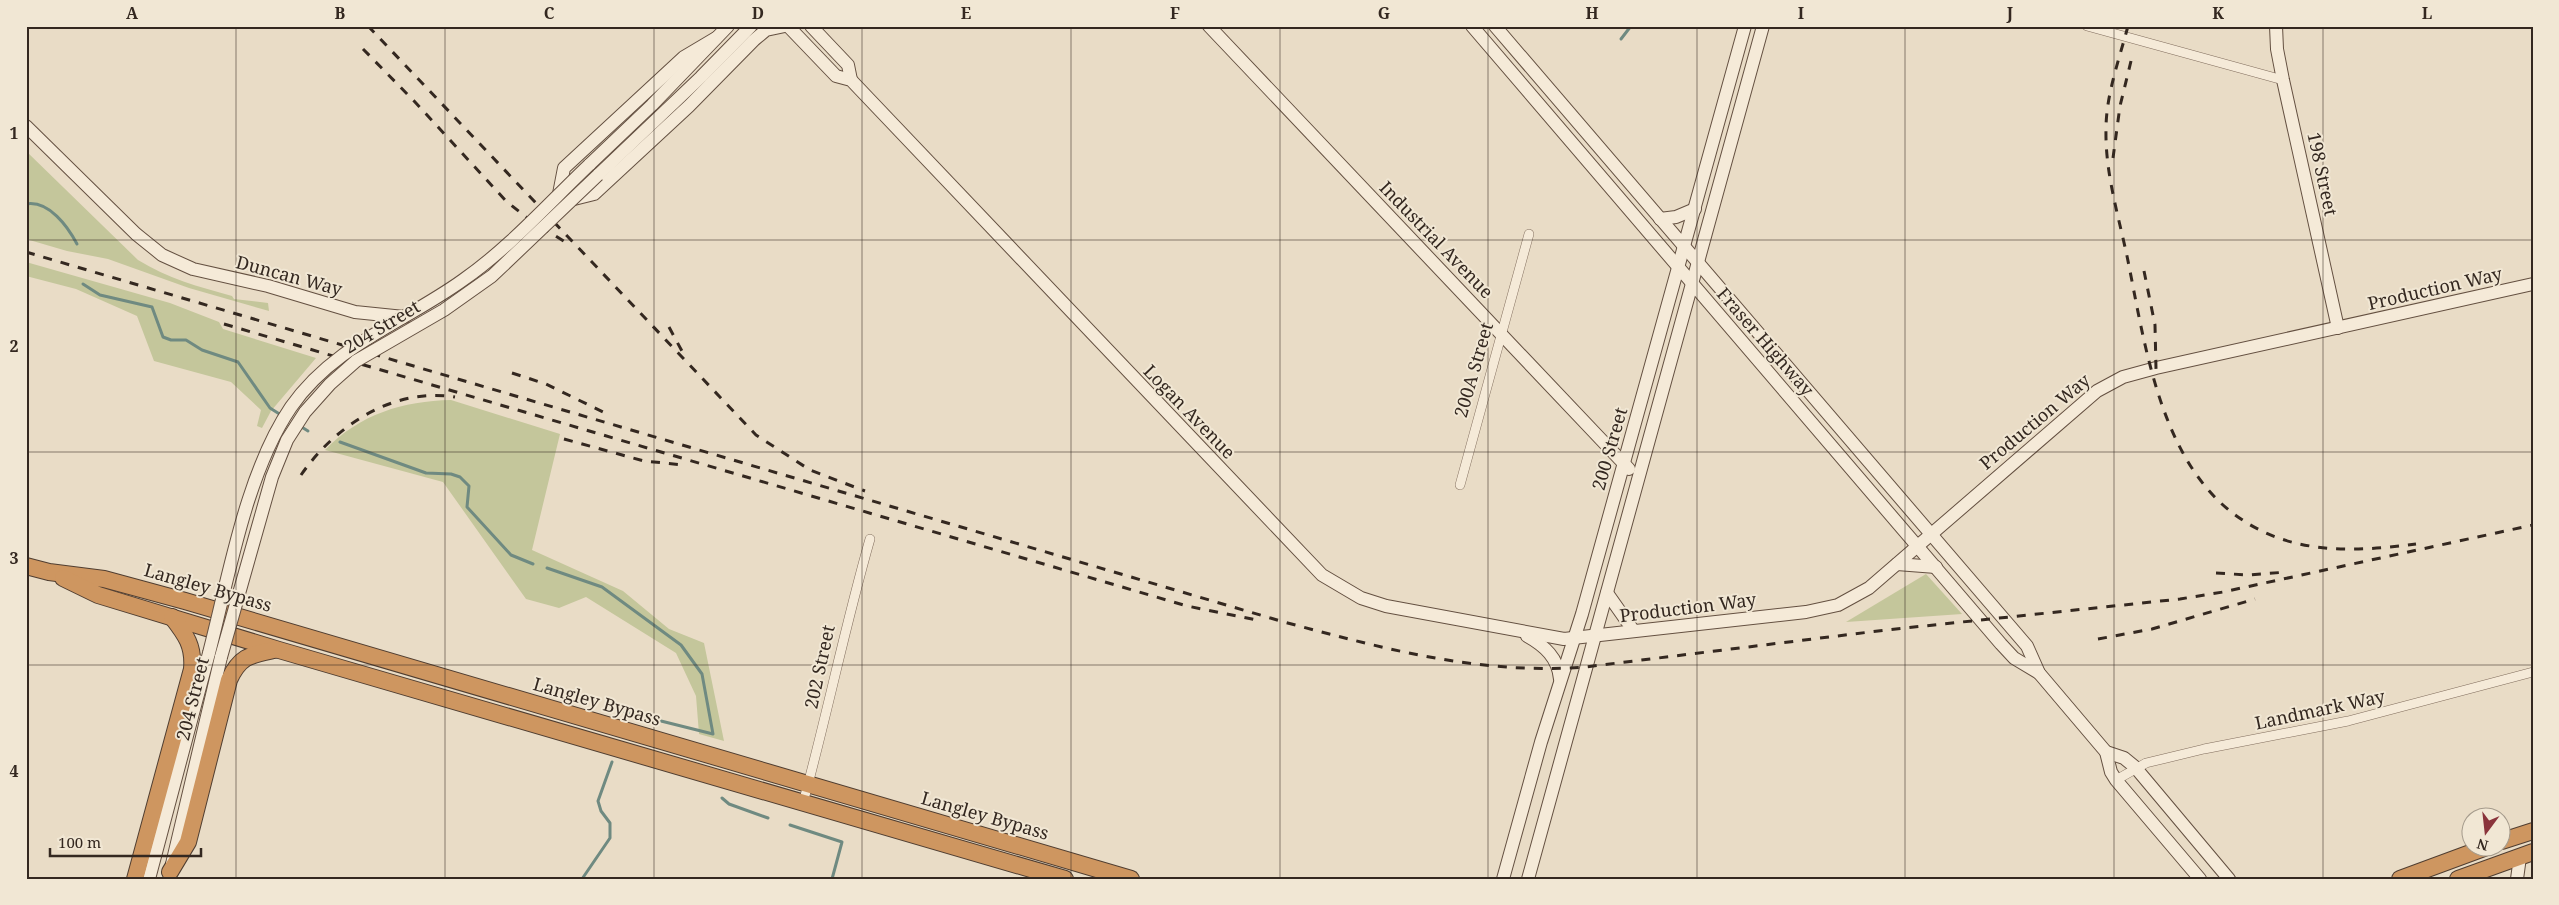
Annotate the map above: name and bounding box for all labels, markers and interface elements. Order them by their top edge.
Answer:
text: A [126,2,139,24]
text: B [335,2,346,24]
text: C [544,2,555,24]
text: D [752,2,764,24]
text: E [961,2,971,24]
text: F [1170,2,1180,24]
text: G [1378,2,1390,24]
text: H [1585,2,1599,24]
text: I [1798,2,1804,24]
text: J [2006,2,2014,24]
text: K [2212,2,2224,24]
text: L [2422,2,2432,24]
text: 1 [9,122,19,144]
street label: 198 Street [2302,130,2344,218]
street label: Industrial Avenue [1375,176,1499,303]
street label: Duncan Way [234,249,346,301]
street label: Production Way [2365,261,2505,315]
street label: Fraser Highway [1712,282,1820,401]
street label: 204 Street [339,294,424,358]
street label: 200A Street [1448,319,1498,420]
text: 2 [9,335,19,357]
street label: Logan Avenue [1139,359,1241,464]
street label: Production Way [1974,367,2095,475]
street label: 200 Street [1586,405,1632,493]
text: 3 [9,547,19,569]
street label: Langley Bypass [142,557,275,617]
street label: Production Way [1618,587,1758,627]
street label: 202 Street [798,623,840,711]
street label: 204 Street [170,655,214,743]
street label: Langley Bypass [531,671,664,731]
street label: Landmark Way [2253,683,2388,735]
text: 4 [9,760,19,782]
street label: Langley Bypass [919,785,1052,845]
north arrow [2462,808,2512,858]
scale bar [50,825,201,857]
text: 100 m [58,832,101,852]
text: N [2475,834,2490,856]

